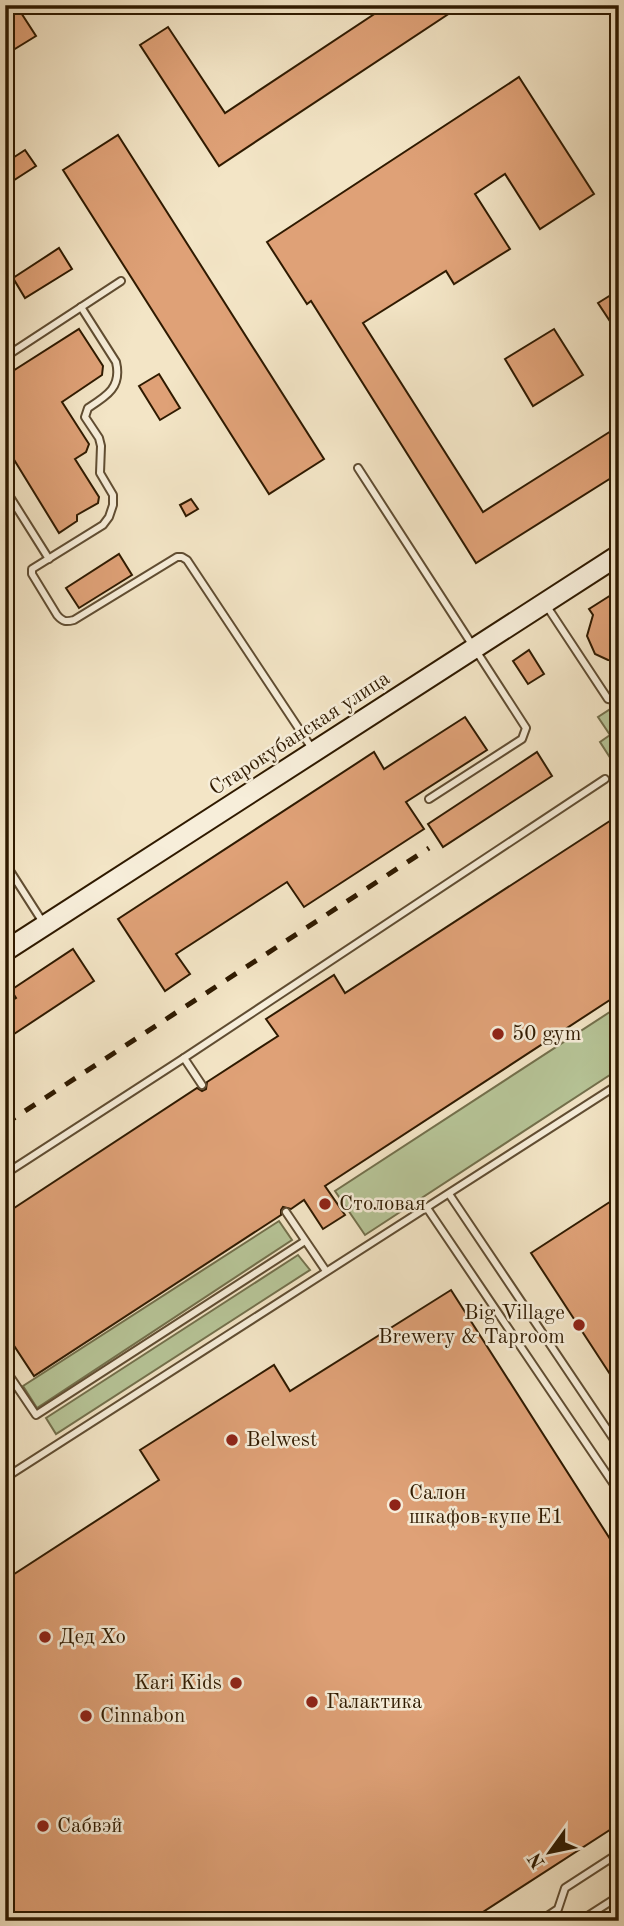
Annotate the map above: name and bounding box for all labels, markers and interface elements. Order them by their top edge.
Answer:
street label: Старокубанская улица [206,668,394,800]
place label: 50 gym [512,1024,581,1045]
marker: 50 gym [490,1026,506,1042]
place label: Столовая [339,1194,426,1215]
marker: Столовая [317,1196,333,1212]
place label: Big Village Brewery & Taproom [378,1303,565,1348]
marker: Big Village Brewery & Taproom [571,1317,587,1333]
place label: Belwest [246,1430,317,1451]
marker: Belwest [224,1432,240,1448]
place label: Салон шкафов-купе Е1 [409,1483,564,1528]
marker: Салон шкафов-купе Е1 [387,1497,403,1513]
place label: Дед Хо [59,1627,126,1648]
marker: Дед Хо [37,1629,53,1645]
place label: Kari Kids [134,1673,222,1694]
marker: Kari Kids [228,1675,244,1691]
place label: Галактика [326,1692,422,1713]
marker: Галактика [304,1694,320,1710]
place label: Cinnabon [100,1706,185,1727]
marker: Cinnabon [78,1708,94,1724]
place label: Сабвэй [57,1816,123,1837]
marker: Сабвэй [35,1818,51,1834]
north arrow [516,1818,586,1888]
text: N [526,1848,550,1871]

